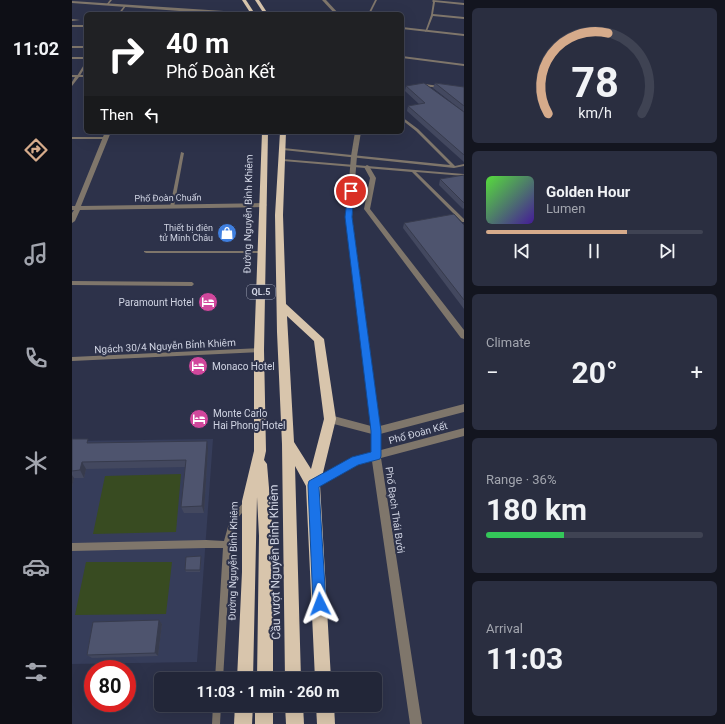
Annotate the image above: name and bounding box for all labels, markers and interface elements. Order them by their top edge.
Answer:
text: 40 m [166,27,229,60]
icon: right [100,28,152,80]
text: 11:02 [13,38,59,59]
text: 78 [571,57,618,106]
text: Phố Đoàn Kết [166,61,275,82]
icon: left [141,104,163,126]
text: km/h [578,104,611,120]
text: Then [100,106,133,124]
icon: directions [22,136,50,164]
street label: Đường Nguyễn Bỉnh Khiêm [240,154,255,274]
pin [334,174,368,208]
icon: arrive [340,180,362,202]
text: Golden Hour [546,183,630,201]
street label: Phố Đoàn Chuẩn [134,192,202,204]
text: Lumen [546,201,585,216]
shop icon: Thiết bị điện tử Minh Châu [216,222,238,244]
place label: Thiết bị điện tử Minh Châu [159,223,213,243]
icon: music [22,240,50,268]
icon: previous [511,240,533,262]
icon: pause [583,240,605,262]
icon: next [656,240,678,262]
road number: QL.5 [247,285,275,299]
hotel icon: Paramount Hotel [197,291,219,313]
place label: Paramount Hotel [119,297,194,308]
text: Climate [486,335,530,350]
street label: Ngách 30/4 Nguyễn Bỉnh Khiêm [94,336,236,355]
icon: phone [22,344,50,372]
hotel icon: Monaco Hotel [187,355,209,377]
text: 20° [571,355,618,390]
text: − [486,360,499,385]
text: + [691,360,703,385]
place label: Monaco Hotel [212,361,275,372]
hotel icon: Monte Carlo Hai Phong Hotel [188,408,210,430]
place label: Monte Carlo Hai Phong Hotel [213,408,285,431]
street label: Phố Đoàn Kết [387,419,449,446]
icon: climate [22,449,50,477]
street label: Phố Bạch Thái Bưởi [383,466,407,554]
text: Range · 36% [486,472,556,487]
street label: Cầu vượt Nguyễn Bỉnh Khiêm [267,484,283,640]
text: 180 km [486,492,587,527]
street label: Đường Nguyễn Bỉnh Khiêm [225,501,240,621]
icon: car [22,553,50,581]
position arrow [299,583,341,625]
text: Arrival [486,621,523,636]
text: 11:03 [486,641,563,676]
icon: filters [22,658,50,686]
speed limit sign: 80 [84,660,136,712]
text: 11:03 · 1 min · 260 m [197,683,339,701]

